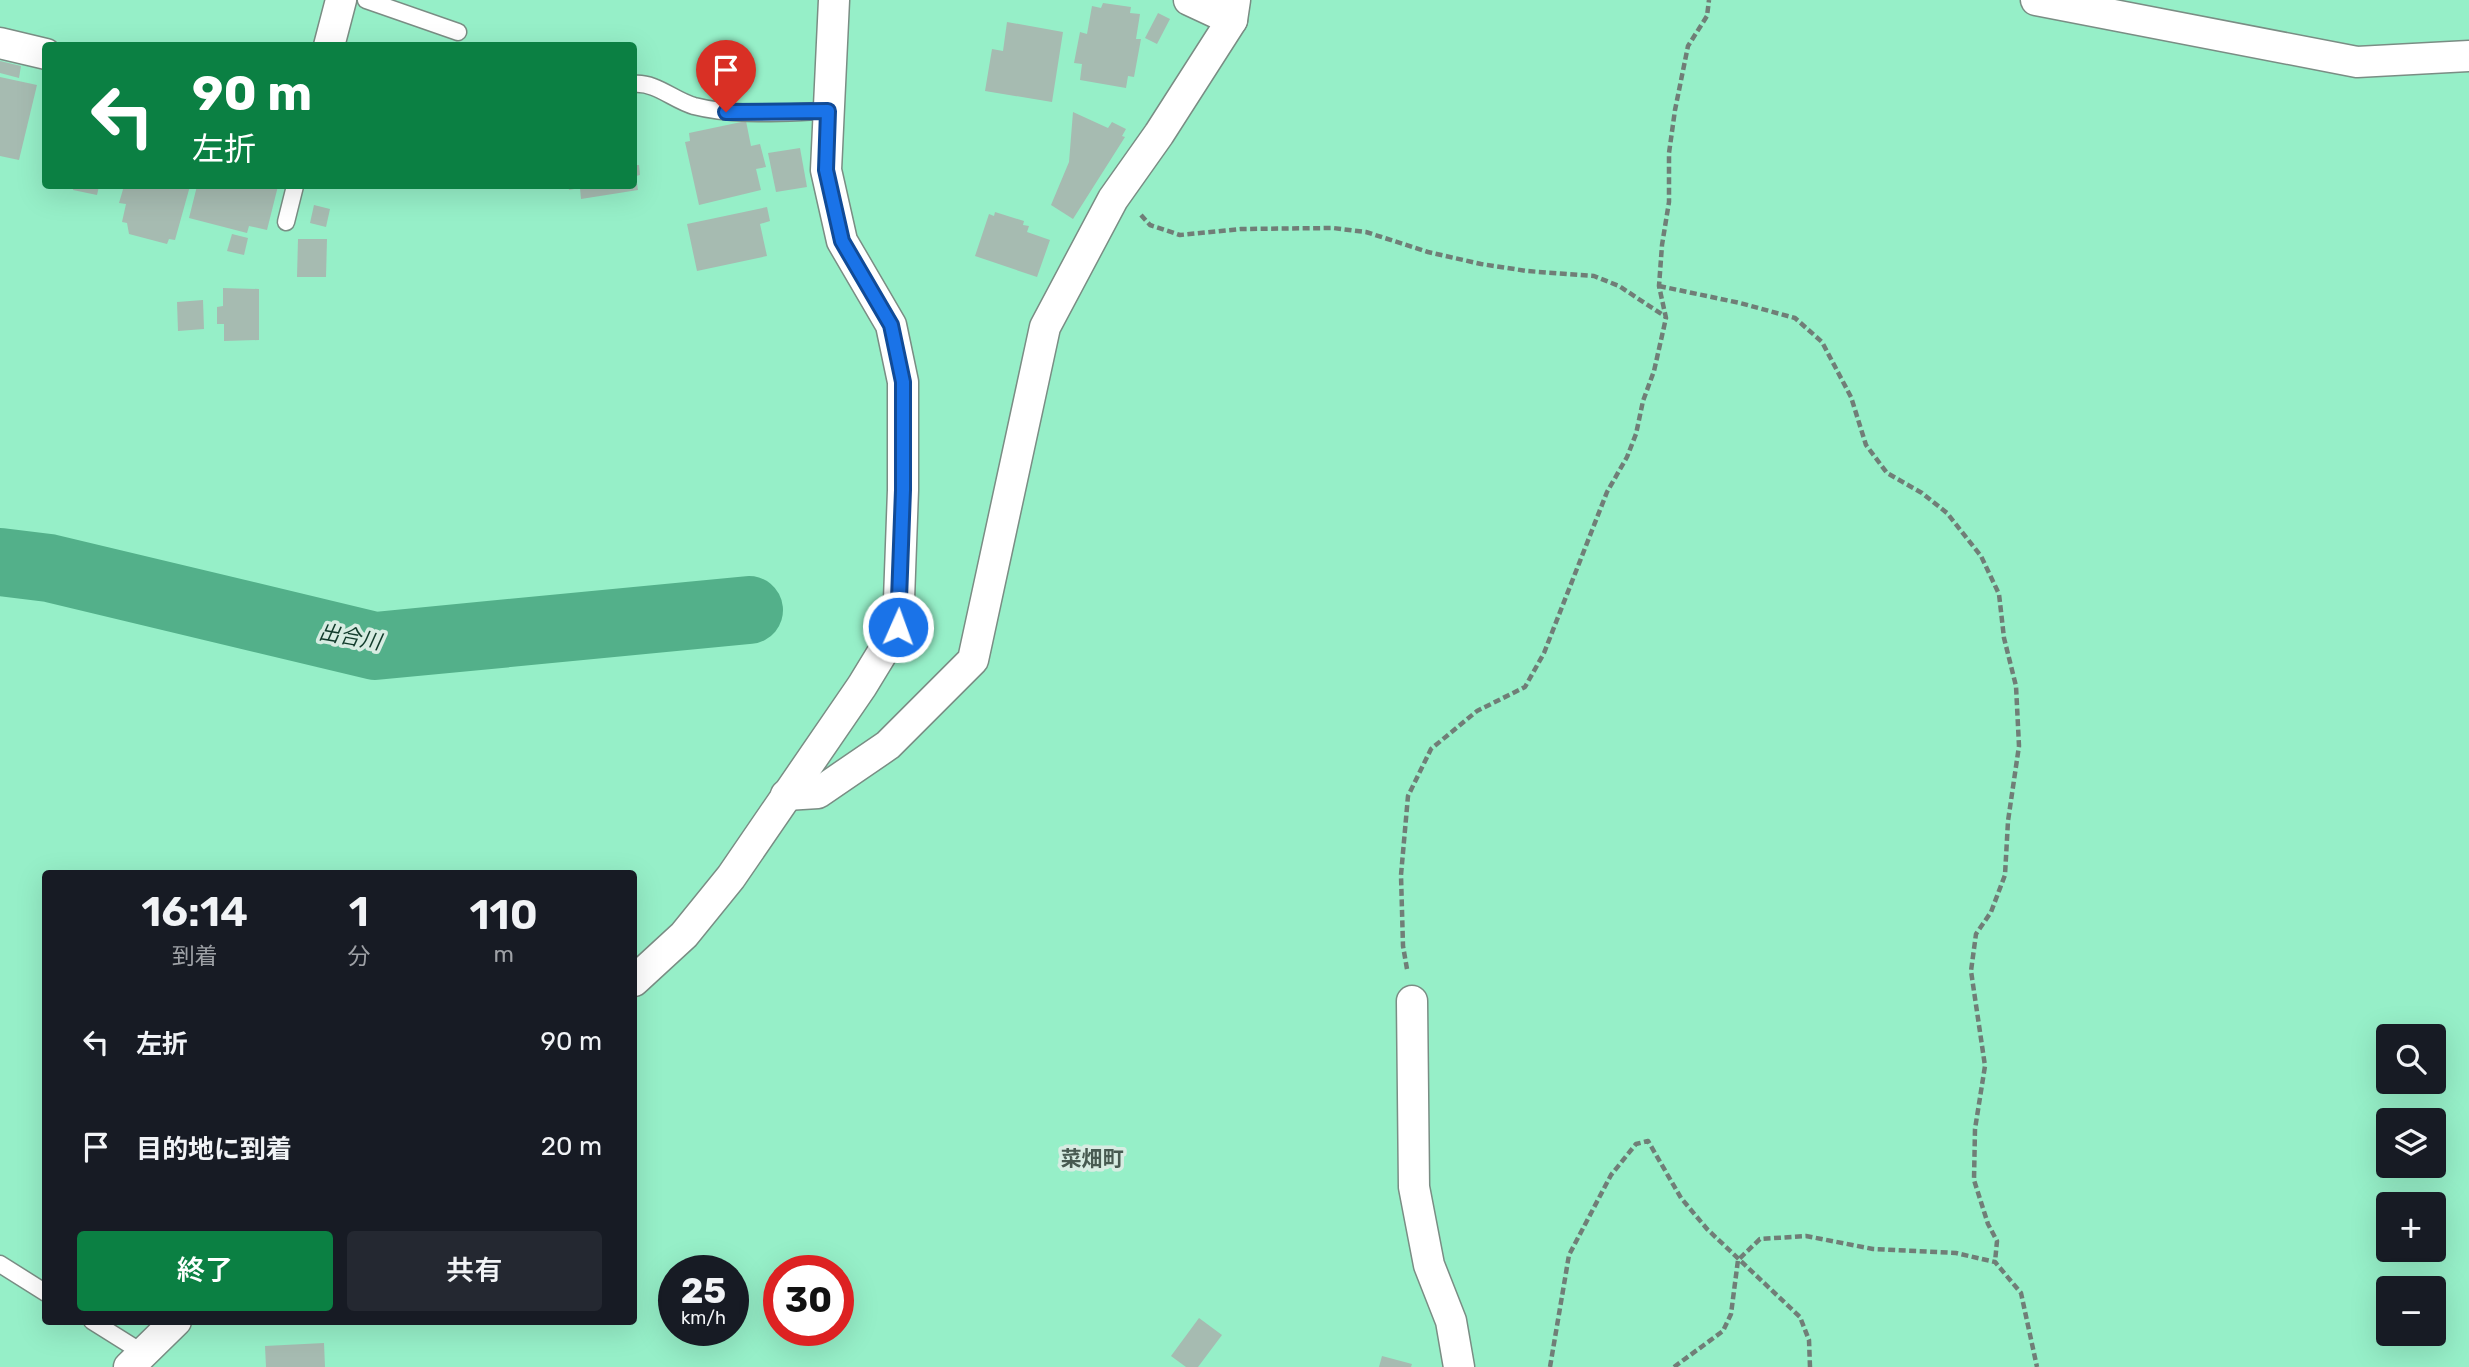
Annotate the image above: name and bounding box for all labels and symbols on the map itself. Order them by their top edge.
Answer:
pin [696,40,756,112]
position arrow [861,590,935,664]
water label: 出合川 [317,619,385,655]
district label: 菜畑町 [1061,1146,1124,1171]
speed limit sign: 30 [763,1255,854,1346]

